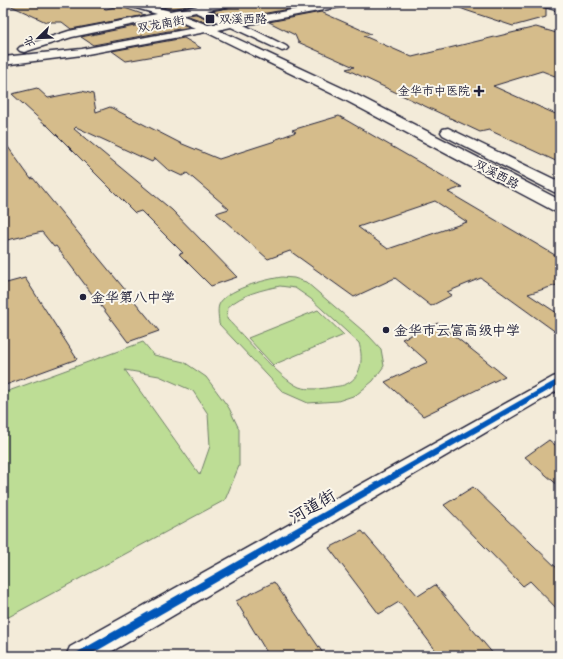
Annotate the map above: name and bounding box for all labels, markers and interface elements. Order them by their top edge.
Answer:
place label: 双溪西路 [219,11,267,28]
street label: 双龙南街 [136,12,186,37]
marker: 双溪西路 [204,13,216,25]
north arrow [18,18,58,58]
text: 北 [20,34,38,50]
place label: 金华市中医院 [398,83,470,100]
marker: 金华市中医院 [473,85,485,97]
street label: 双溪西路 [472,156,522,193]
place label: 金华第八中学 [91,288,175,308]
marker: 金华第八中学 [78,292,88,302]
place label: 金华市云富高级中学 [394,321,520,341]
marker: 金华市云富高级中学 [381,325,391,335]
street label: 河道街 [284,484,341,530]

